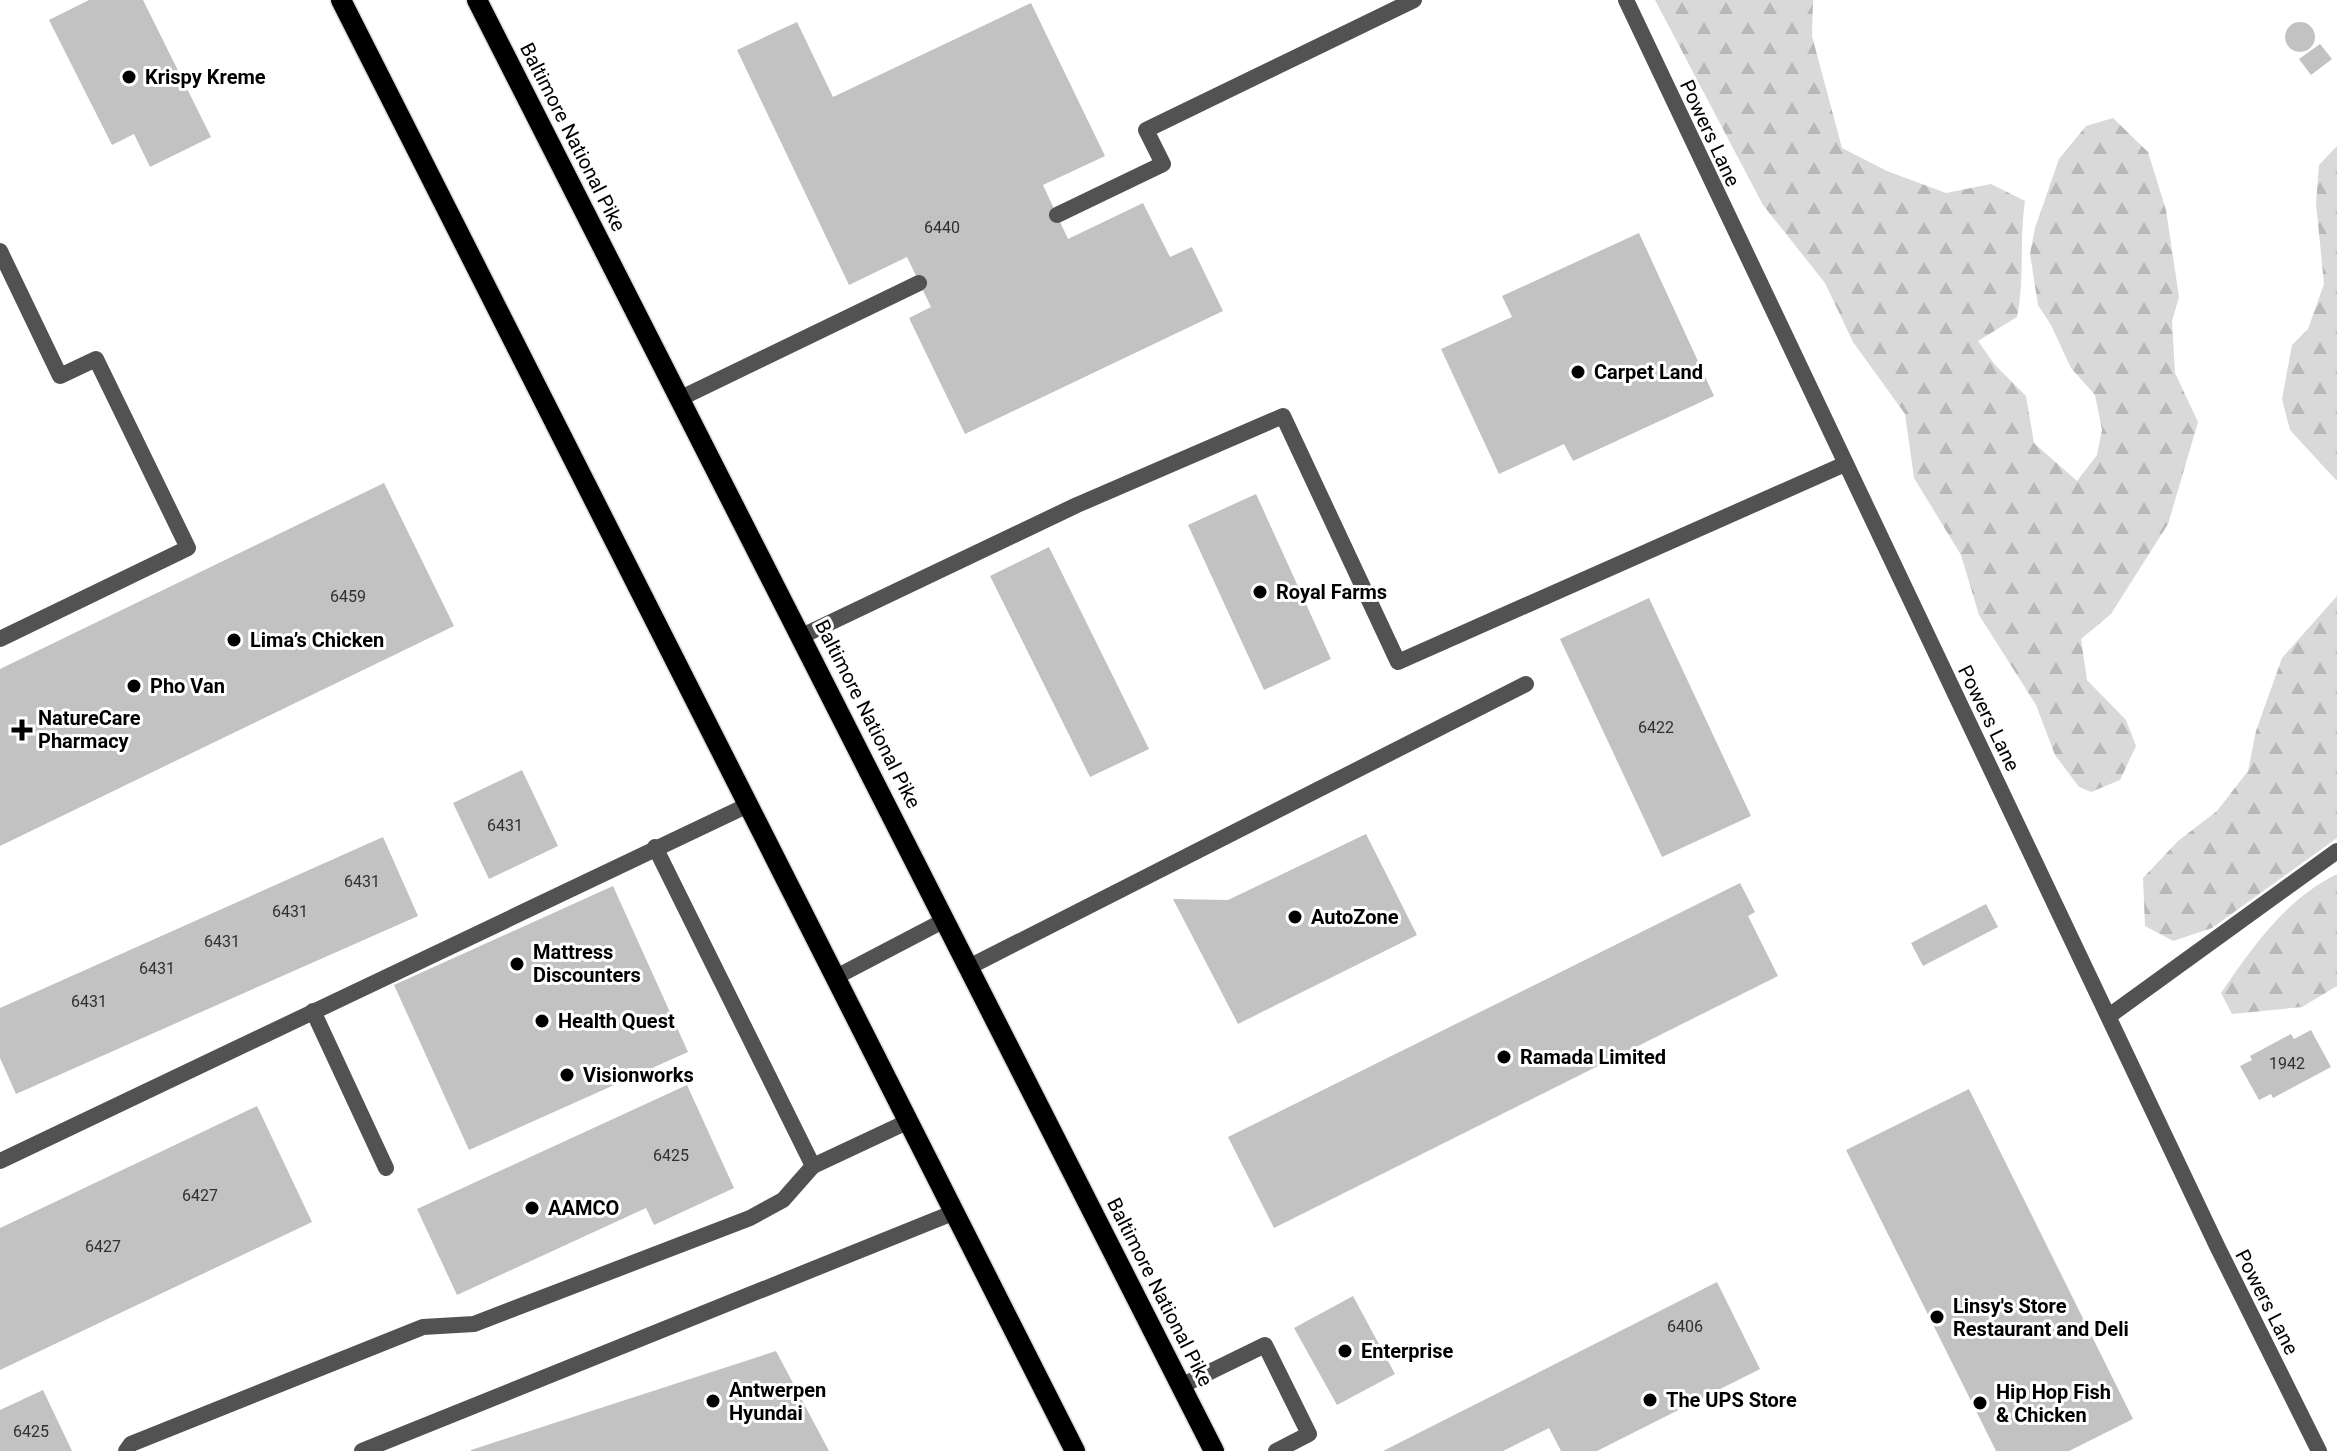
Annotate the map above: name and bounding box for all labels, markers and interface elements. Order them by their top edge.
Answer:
street label: Baltimore National Pike [515,39,631,235]
place label: Krispy Kreme [145,65,266,89]
marker: Krispy Kreme [120,68,138,86]
street label: Powers Lane [1675,76,1745,190]
house number: 6440 [924,218,960,237]
place label: Carpet Land [1594,360,1703,384]
marker: Carpet Land [1569,363,1587,381]
place label: Royal Farms [1276,580,1387,604]
marker: Royal Farms [1251,583,1269,601]
house number: 6459 [330,587,366,606]
street label: Baltimore National Pike [810,616,926,812]
place label: Lima’s Chicken [250,628,384,652]
marker: Lima’s Chicken [225,631,243,649]
street label: Powers Lane [1953,661,2025,775]
place label: Pho Van [150,674,225,698]
marker: Pho Van [125,677,143,695]
place label: NatureCare Pharmacy [38,706,141,753]
house number: 6422 [1638,718,1674,737]
marker: NatureCare Pharmacy [13,721,31,739]
house number: 6431 [487,816,523,835]
house number: 6431 [344,872,380,891]
house number: 6431 [272,902,308,921]
place label: AutoZone [1311,905,1399,929]
marker: AutoZone [1286,908,1304,926]
house number: 6431 [204,932,240,951]
place label: Mattress Discounters [533,940,641,987]
marker: Mattress Discounters [508,955,526,973]
house number: 6431 [139,959,175,978]
house number: 6431 [71,992,107,1011]
place label: Health Quest [558,1009,675,1033]
marker: Health Quest [533,1012,551,1030]
place label: Ramada Limited [1520,1045,1666,1069]
marker: Ramada Limited [1495,1048,1513,1066]
house number: 1942 [2269,1054,2305,1073]
place label: Visionworks [583,1063,694,1087]
marker: Visionworks [558,1066,576,1084]
house number: 6425 [653,1146,689,1165]
house number: 6427 [182,1186,218,1205]
street label: Baltimore National Pike [1102,1194,1218,1390]
place label: AAMCO [548,1196,619,1220]
marker: AAMCO [523,1199,541,1217]
house number: 6427 [85,1237,121,1256]
street label: Powers Lane [2230,1245,2304,1359]
place label: Linsy's Store Restaurant and Deli [1953,1294,2129,1341]
marker: Linsy's Store Restaurant and Deli [1928,1308,1946,1326]
house number: 6406 [1667,1317,1703,1336]
place label: Enterprise [1361,1339,1453,1363]
marker: Enterprise [1336,1342,1354,1360]
place label: Antwerpen Hyundai [729,1378,826,1425]
place label: Hip Hop Fish & Chicken [1996,1380,2111,1427]
place label: The UPS Store [1666,1388,1797,1412]
marker: The UPS Store [1641,1391,1659,1409]
marker: Antwerpen Hyundai [704,1392,722,1410]
marker: Hip Hop Fish & Chicken [1971,1394,1989,1412]
house number: 6425 [13,1422,49,1441]

